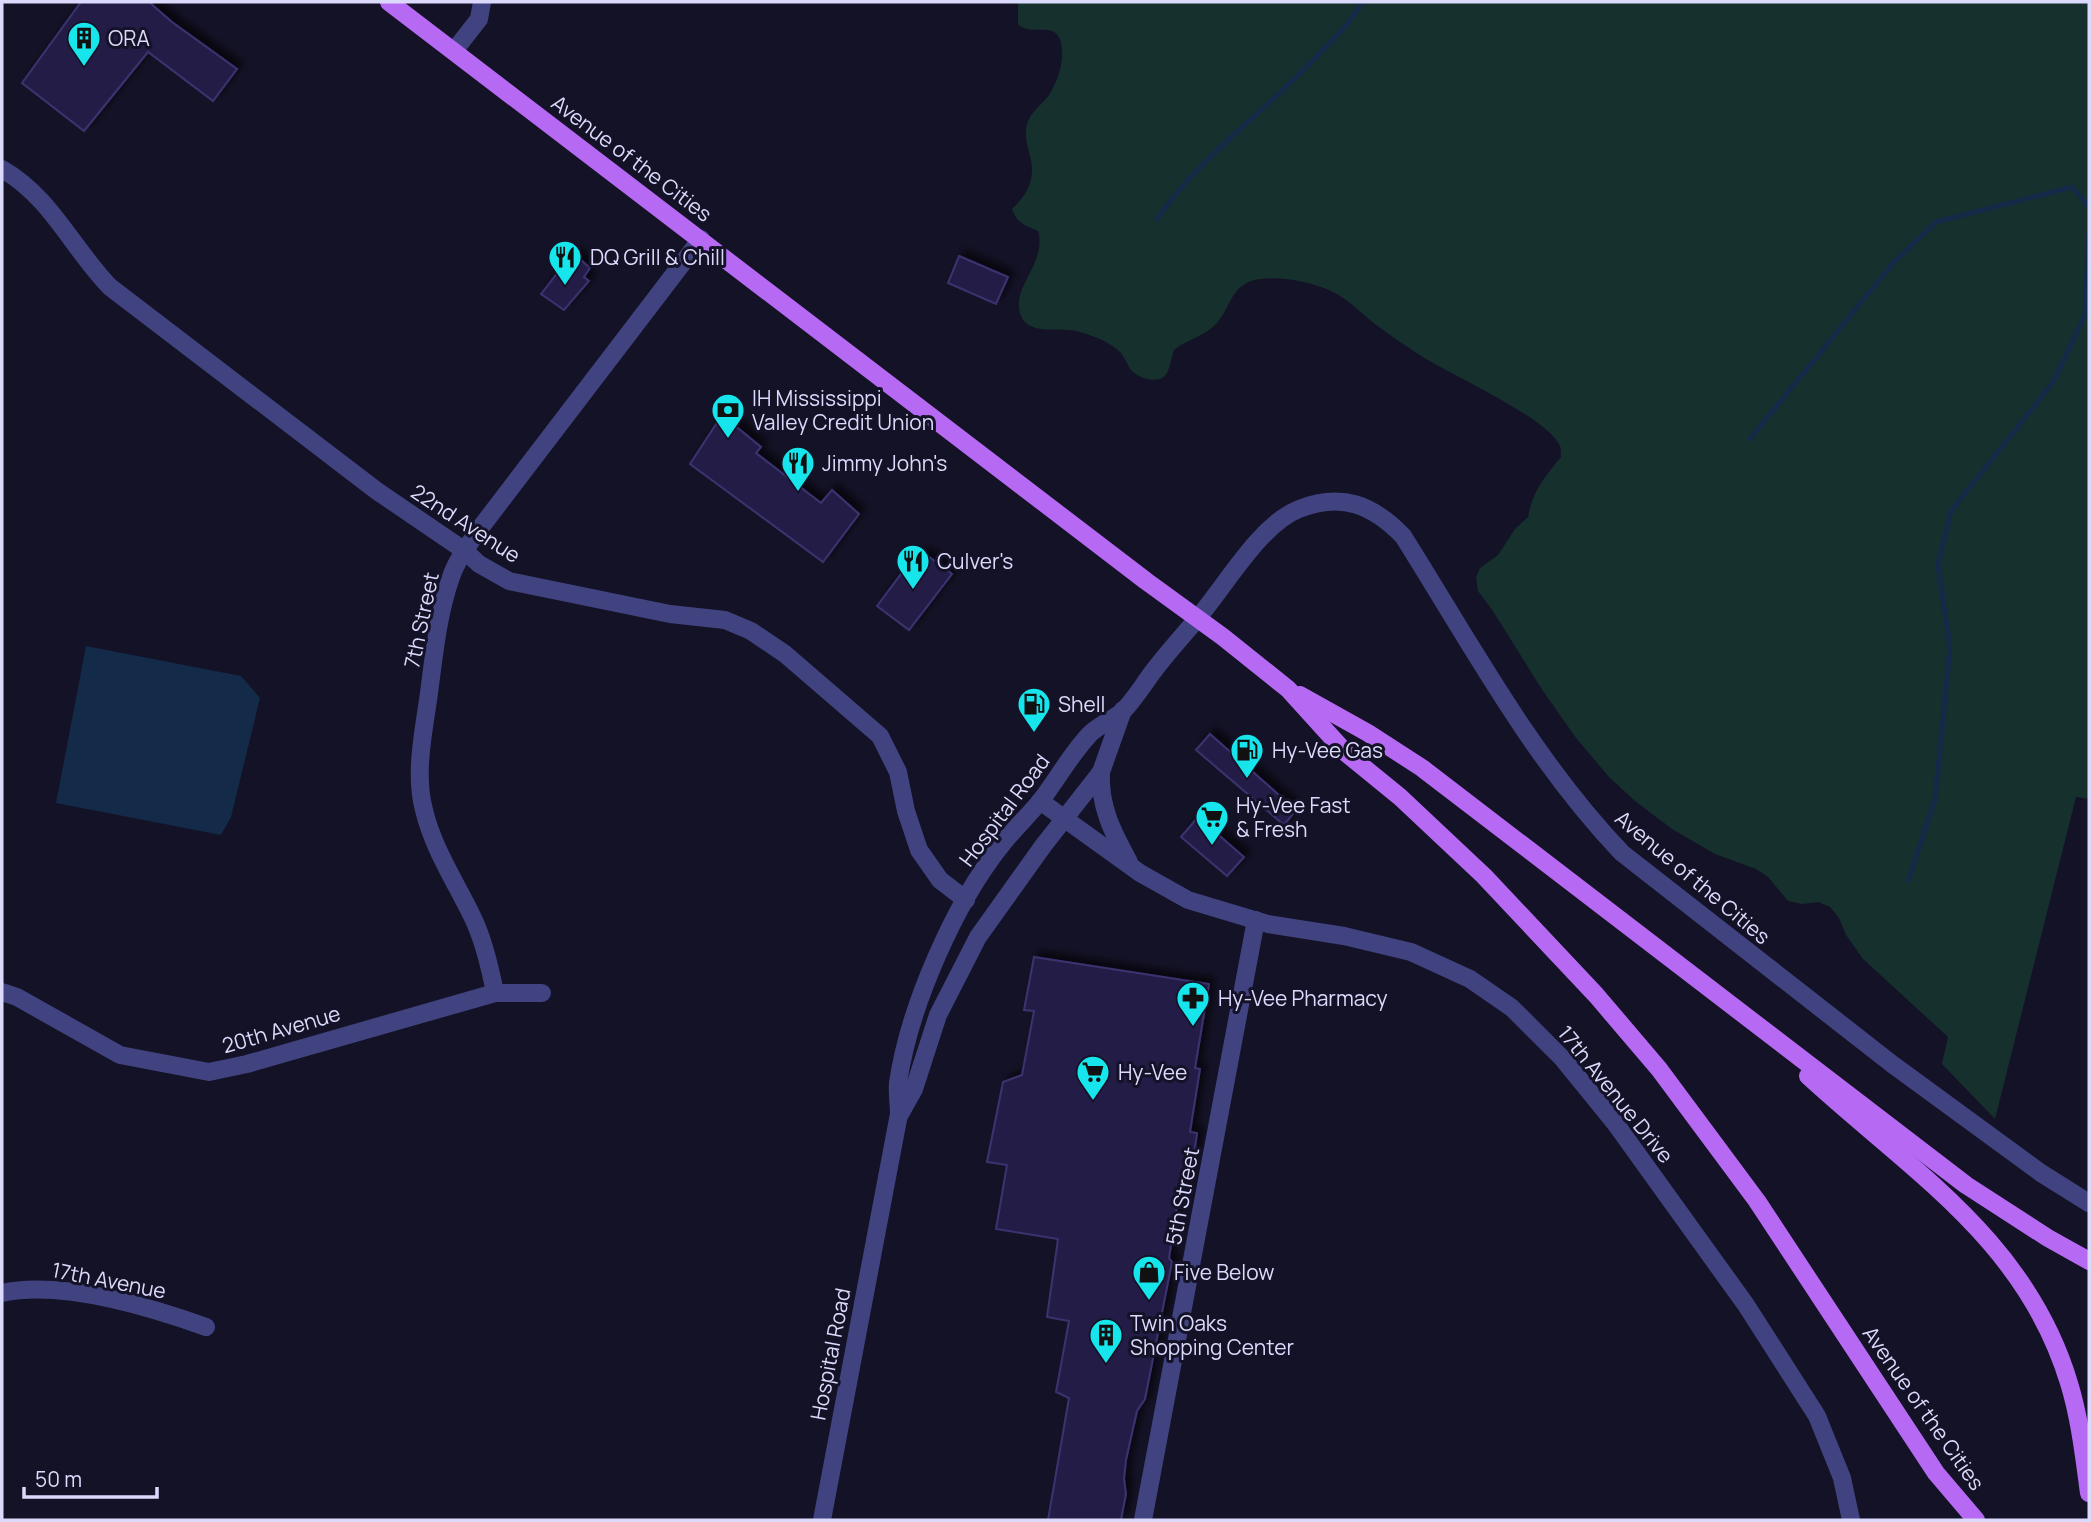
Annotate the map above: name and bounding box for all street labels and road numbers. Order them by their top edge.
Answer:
street label: Avenue of the Cities [546,88,718,228]
street label: 22nd Avenue [406,477,526,569]
street label: 7th Street [397,569,445,671]
street label: Hospital Road [952,748,1056,872]
street label: Avenue of the Cities [1610,804,1776,950]
street label: 20th Avenue [219,999,343,1059]
street label: 17th Avenue Drive [1552,1020,1680,1168]
street label: 5th Street [1159,1145,1205,1247]
street label: 17th Avenue [50,1255,168,1305]
street label: Hospital Road [803,1286,857,1422]
street label: Avenue of the Cities [1857,1320,1991,1496]

